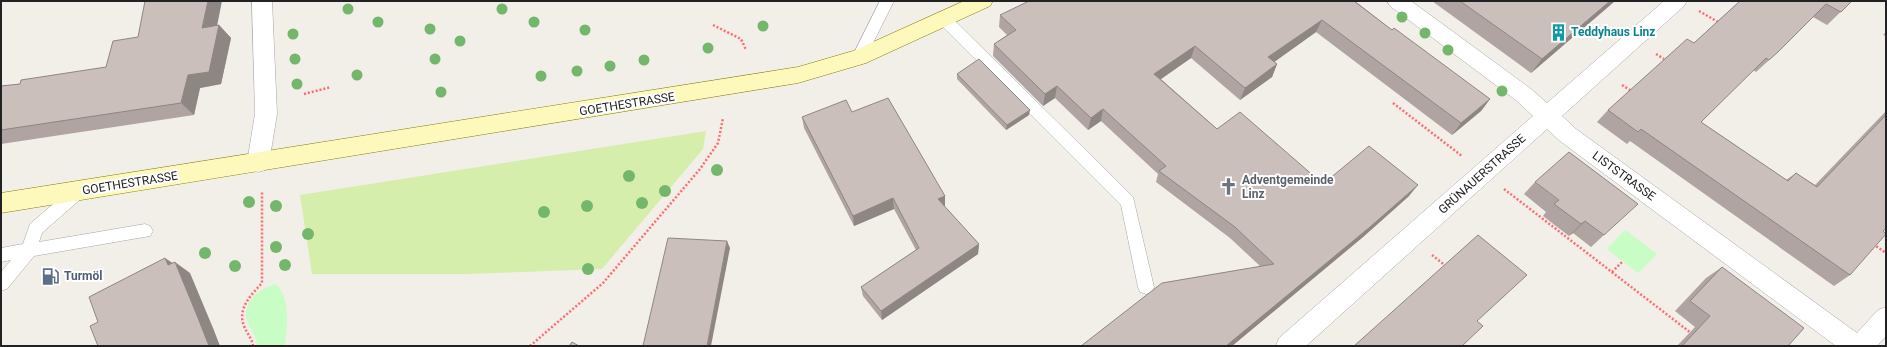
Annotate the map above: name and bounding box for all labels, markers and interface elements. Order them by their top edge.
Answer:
building icon: Teddyhaus Linz [1548,22,1568,42]
place label: Teddyhaus Linz [1571,25,1655,39]
street label: GOETHESTRASSE [578,90,676,118]
street label: GRÜNAUERSTRASSE [1435,130,1529,217]
street label: LISTSTRASSE [1590,148,1658,204]
street label: GOETHESTRASSE [81,169,179,197]
place label: Adventgemeinde Linz [1242,173,1334,201]
church icon: Adventgemeinde Linz [1219,177,1239,197]
fuel station icon: Turmöl [41,266,61,286]
place label: Turmöl [64,269,102,283]

